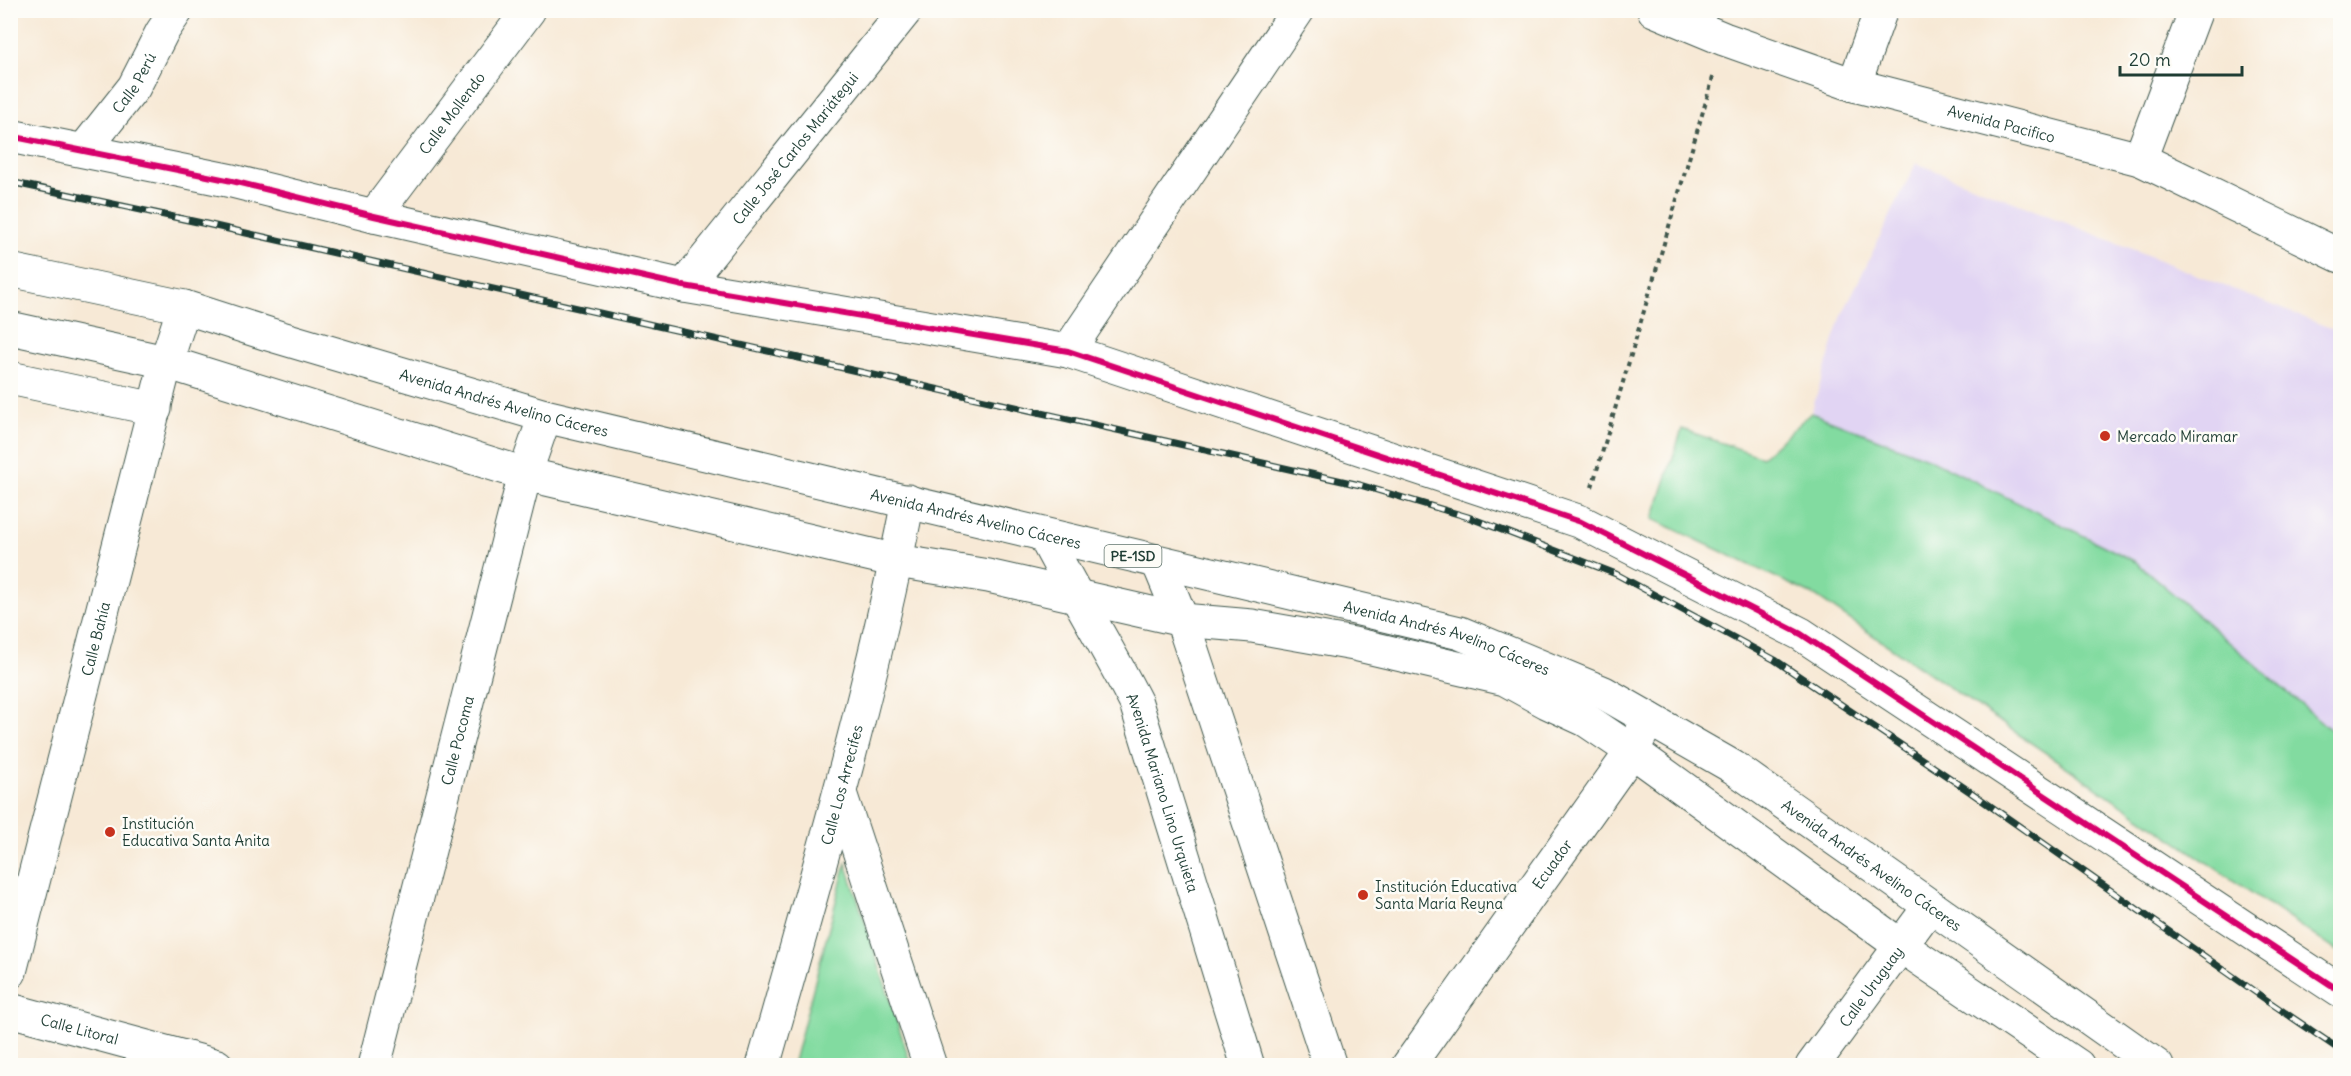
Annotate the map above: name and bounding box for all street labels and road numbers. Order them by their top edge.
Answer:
street label: Calle Perú [108,49,160,117]
street label: Calle Mollendo [414,68,489,158]
street label: Calle José Carlos Mariátegui [728,68,862,228]
street label: Avenida Pacifico [1946,100,2057,146]
street label: Avenida Andrés Avelino Cáceres [398,364,611,440]
street label: Avenida Andrés Avelino Cáceres [869,484,1083,552]
road number: PE-1SD [1104,545,1162,567]
street label: Avenida Andrés Avelino Cáceres [1342,596,1553,679]
street label: Calle Bahía [77,599,114,678]
street label: Avenida Mariano Lino Urquieta [1123,689,1203,895]
street label: Calle Pocoma [437,693,478,787]
street label: Calle Los Arrecifes [816,722,866,847]
street label: Avenida Andrés Avelino Cáceres [1778,795,1966,935]
street label: Ecuador [1528,835,1576,893]
street label: Calle Uruguay [1835,942,1907,1031]
street label: Calle Litoral [39,1009,120,1048]

